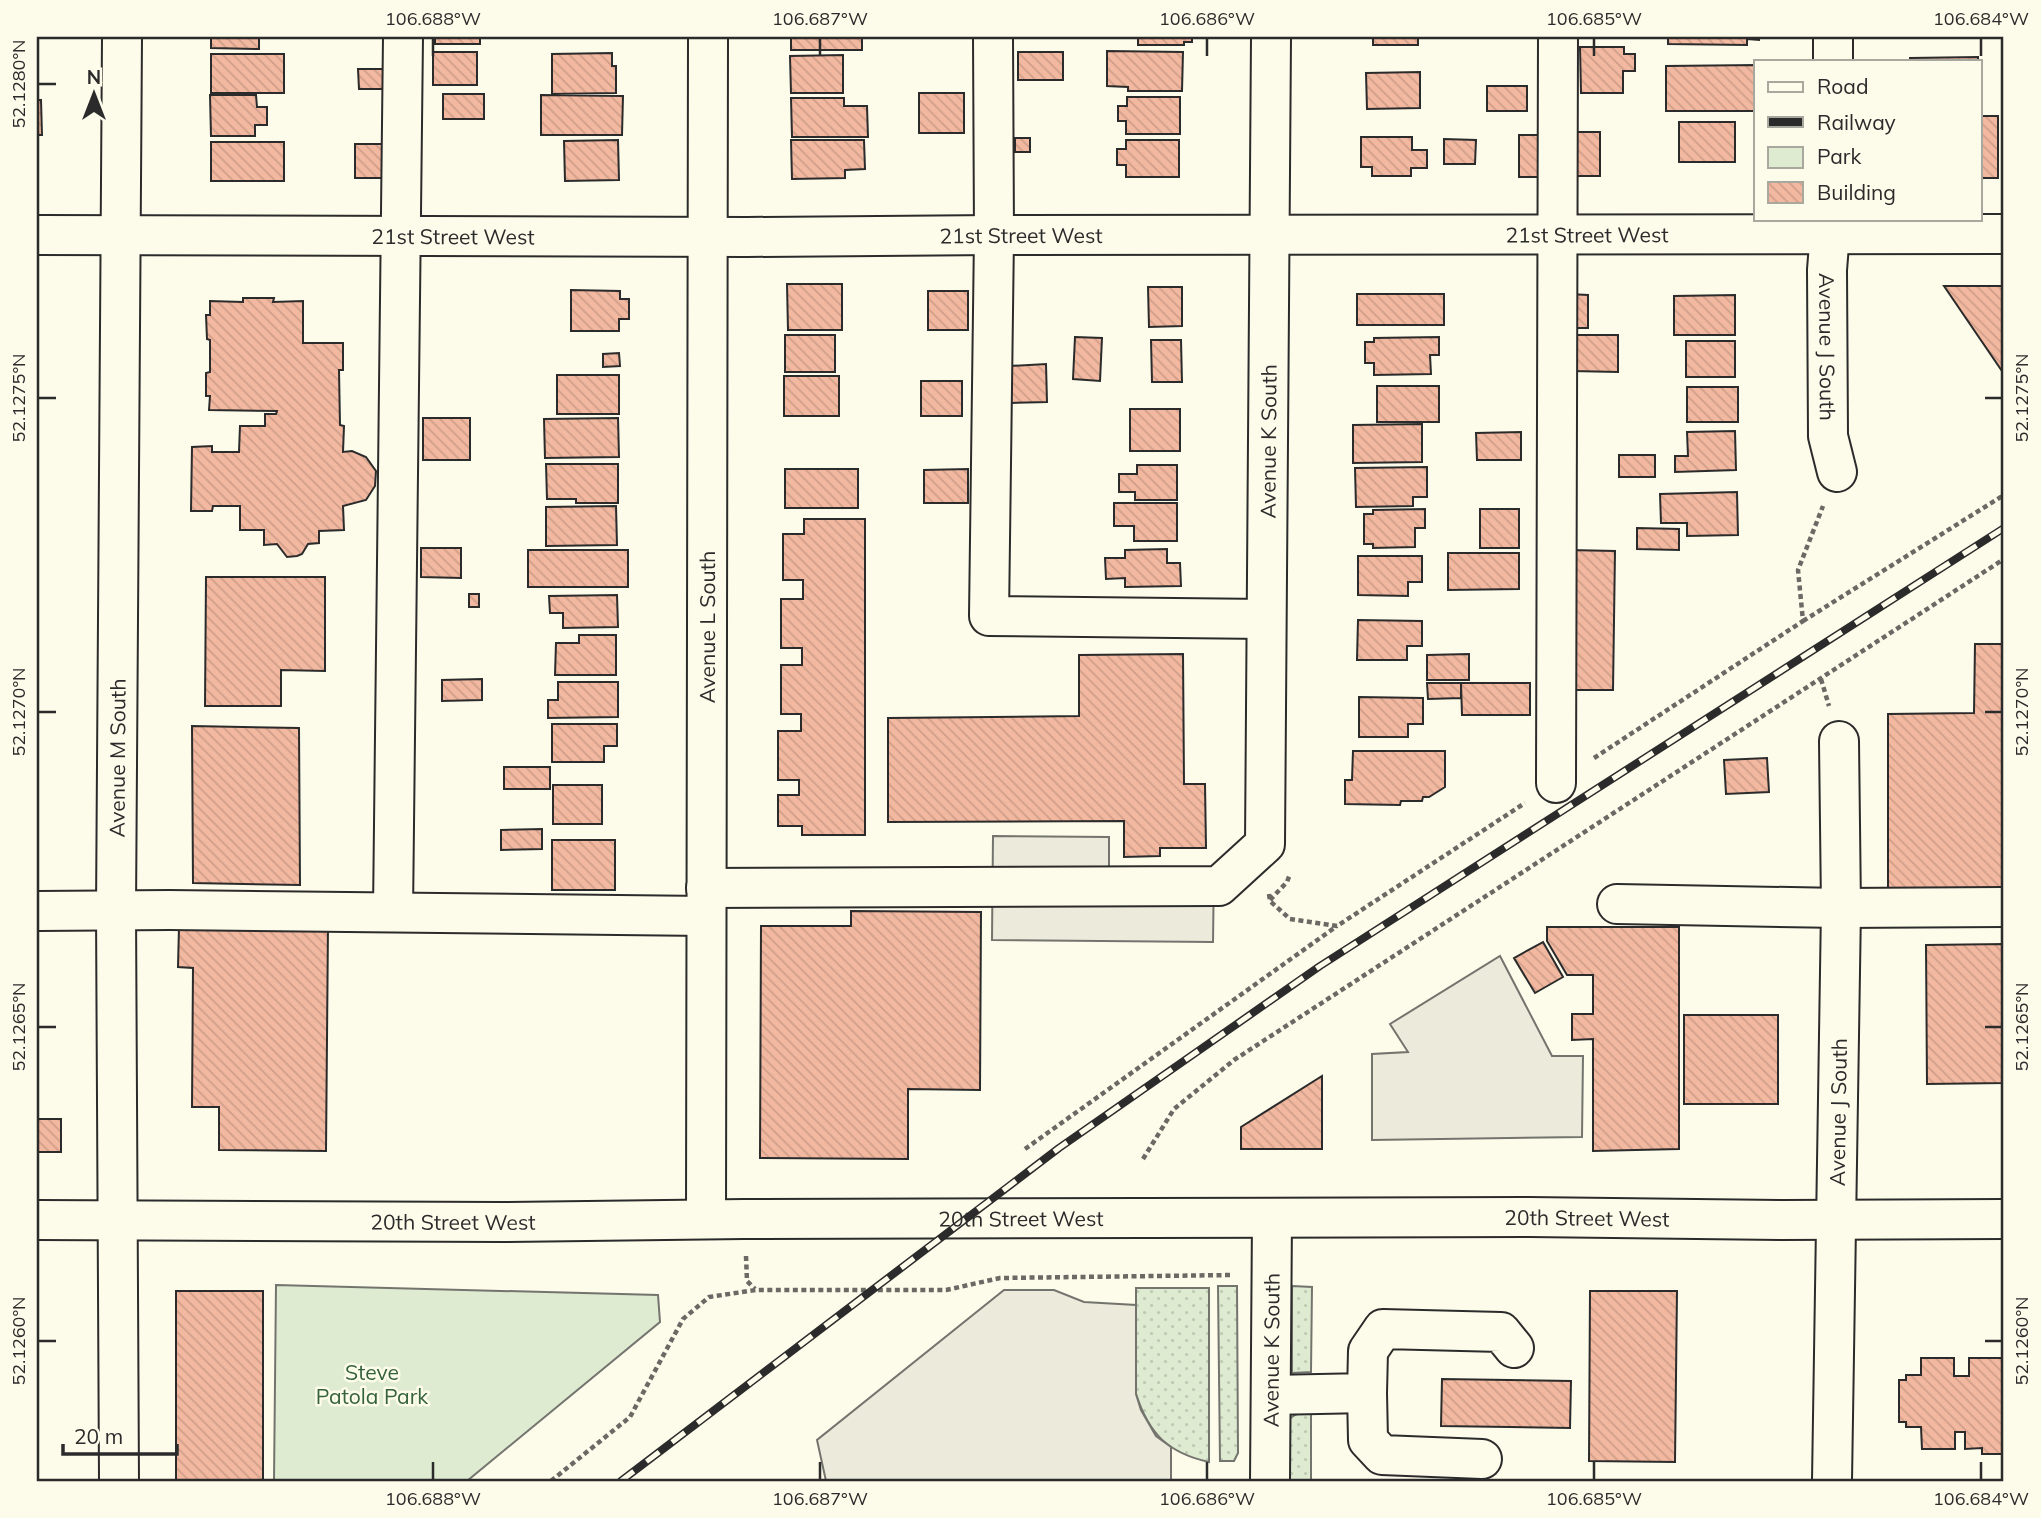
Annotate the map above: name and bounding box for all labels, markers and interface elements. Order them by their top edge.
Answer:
text: 106.688°W [385,7,481,30]
text: 106.687°W [772,7,868,30]
text: 106.686°W [1159,7,1255,30]
text: 106.685°W [1546,7,1642,30]
text: 106.684°W [1933,7,2029,30]
text: 52.1280°N [7,39,30,129]
north arrow [60,60,130,130]
legend [1754,60,1982,220]
text: N [87,65,101,89]
text: Road [1817,73,1868,99]
text: Railway [1817,109,1896,135]
text: Park [1817,143,1861,169]
text: Building [1817,179,1896,205]
street label: 21st Street West [1505,221,1669,247]
street label: 21st Street West [939,222,1103,248]
street label: 21st Street West [371,223,535,249]
street label: Avenue J South [1814,273,1841,421]
text: 52.1275°N [7,353,30,443]
text: 52.1275°N [2010,353,2033,443]
street label: Avenue K South [1254,364,1282,519]
street label: Avenue L South [694,551,720,703]
text: 52.1270°N [7,667,30,757]
text: 52.1270°N [2010,667,2033,757]
street label: Avenue M South [103,678,131,838]
text: 52.1265°N [7,982,30,1072]
text: 52.1265°N [2010,982,2033,1072]
street label: Avenue J South [1824,1038,1852,1186]
street label: 20th Street West [1504,1204,1670,1232]
street label: 20th Street West [938,1205,1104,1232]
street label: 20th Street West [370,1208,536,1235]
street label: Avenue K South [1257,1273,1285,1427]
text: 52.1260°N [7,1296,30,1386]
text: 52.1260°N [2010,1296,2033,1386]
park label: Steve Patola Park [316,1359,428,1409]
scale bar [63,1413,177,1457]
text: 20 m [74,1423,123,1449]
text: 106.688°W [385,1487,481,1510]
text: 106.687°W [772,1487,868,1510]
text: 106.686°W [1159,1487,1255,1510]
text: 106.685°W [1546,1487,1642,1510]
text: 106.684°W [1933,1487,2029,1510]

